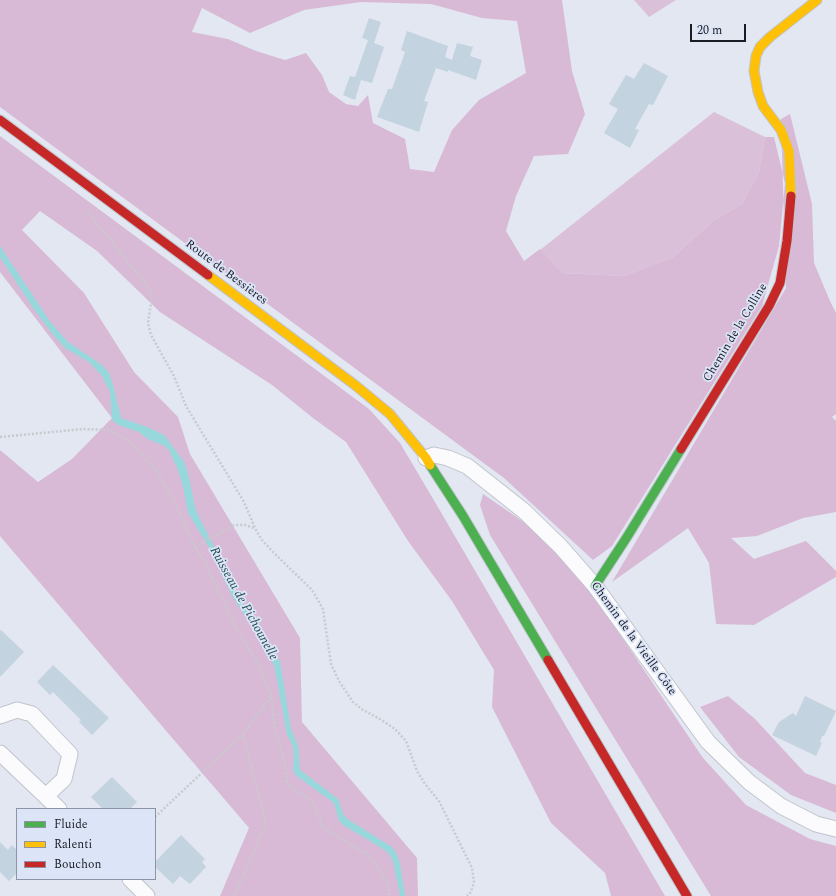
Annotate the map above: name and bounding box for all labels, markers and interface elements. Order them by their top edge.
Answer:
scale bar [692,16,748,42]
text: 20 m [697,21,722,40]
street label: Route de Bessières [182,237,270,309]
street label: Chemin de la Colline [701,281,771,385]
water label: Ruisseau de Pichounelle [205,544,281,664]
street label: Chemin de la Vieille Côte [587,579,679,699]
legend [16,808,156,880]
text: Fluide [54,815,88,834]
text: Ralenti [54,835,92,854]
text: Bouchon [54,855,101,874]

